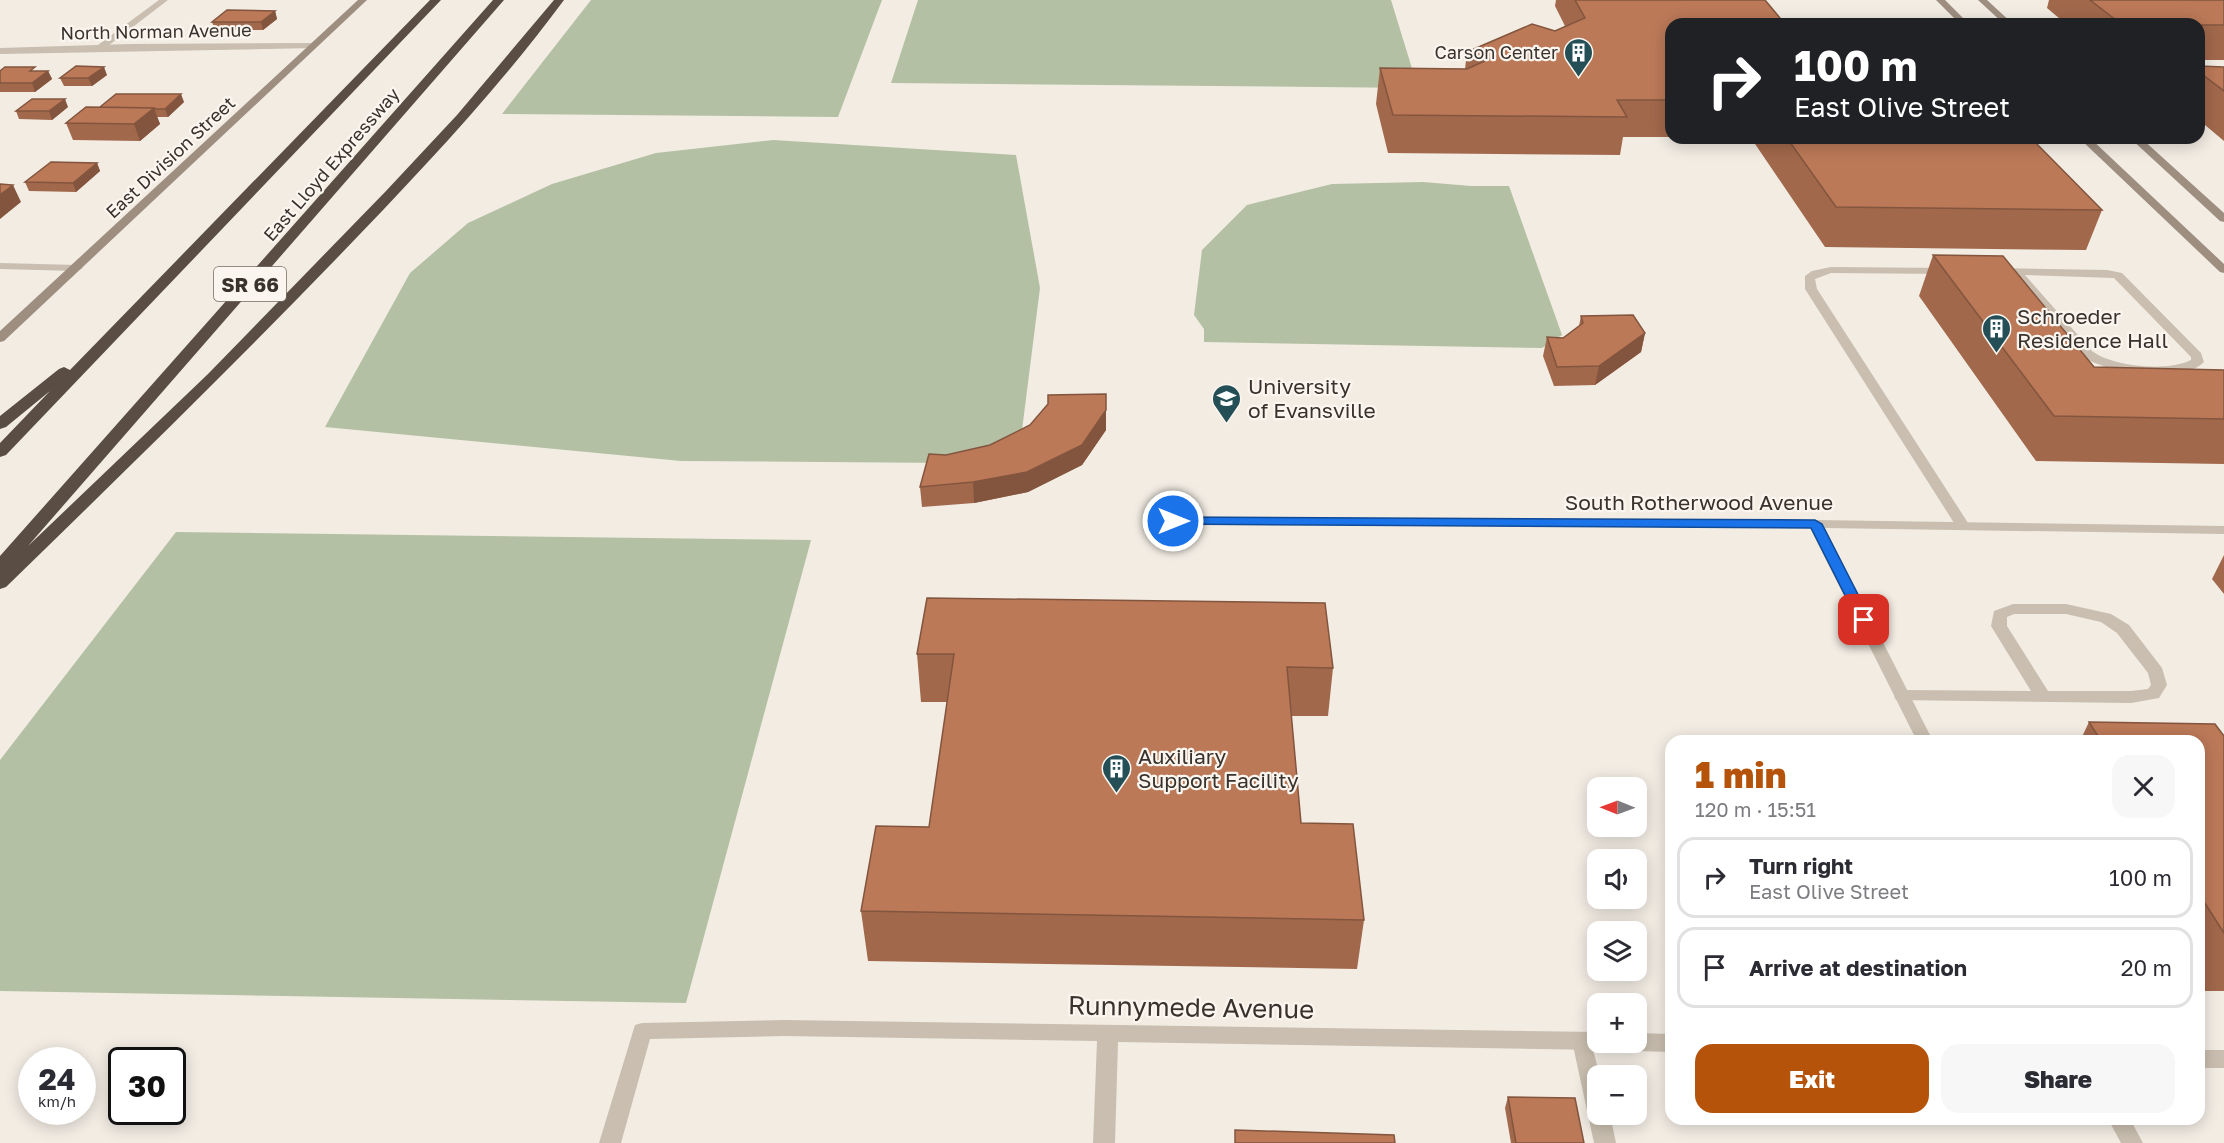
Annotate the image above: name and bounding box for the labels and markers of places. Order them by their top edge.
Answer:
building icon: Carson Center [1563,36,1595,78]
place label: Carson Center [1434,41,1558,63]
place label: Schroeder Residence Hall [2017,303,2168,353]
building icon: Schroeder Residence Hall [1980,312,2012,354]
place label: University of Evansville [1248,373,1376,423]
school or university icon: University of Evansville [1211,382,1243,424]
pin [1838,594,1889,645]
place label: Auxiliary Support Facility [1138,743,1299,793]
building icon: Auxiliary Support Facility [1101,752,1133,794]

